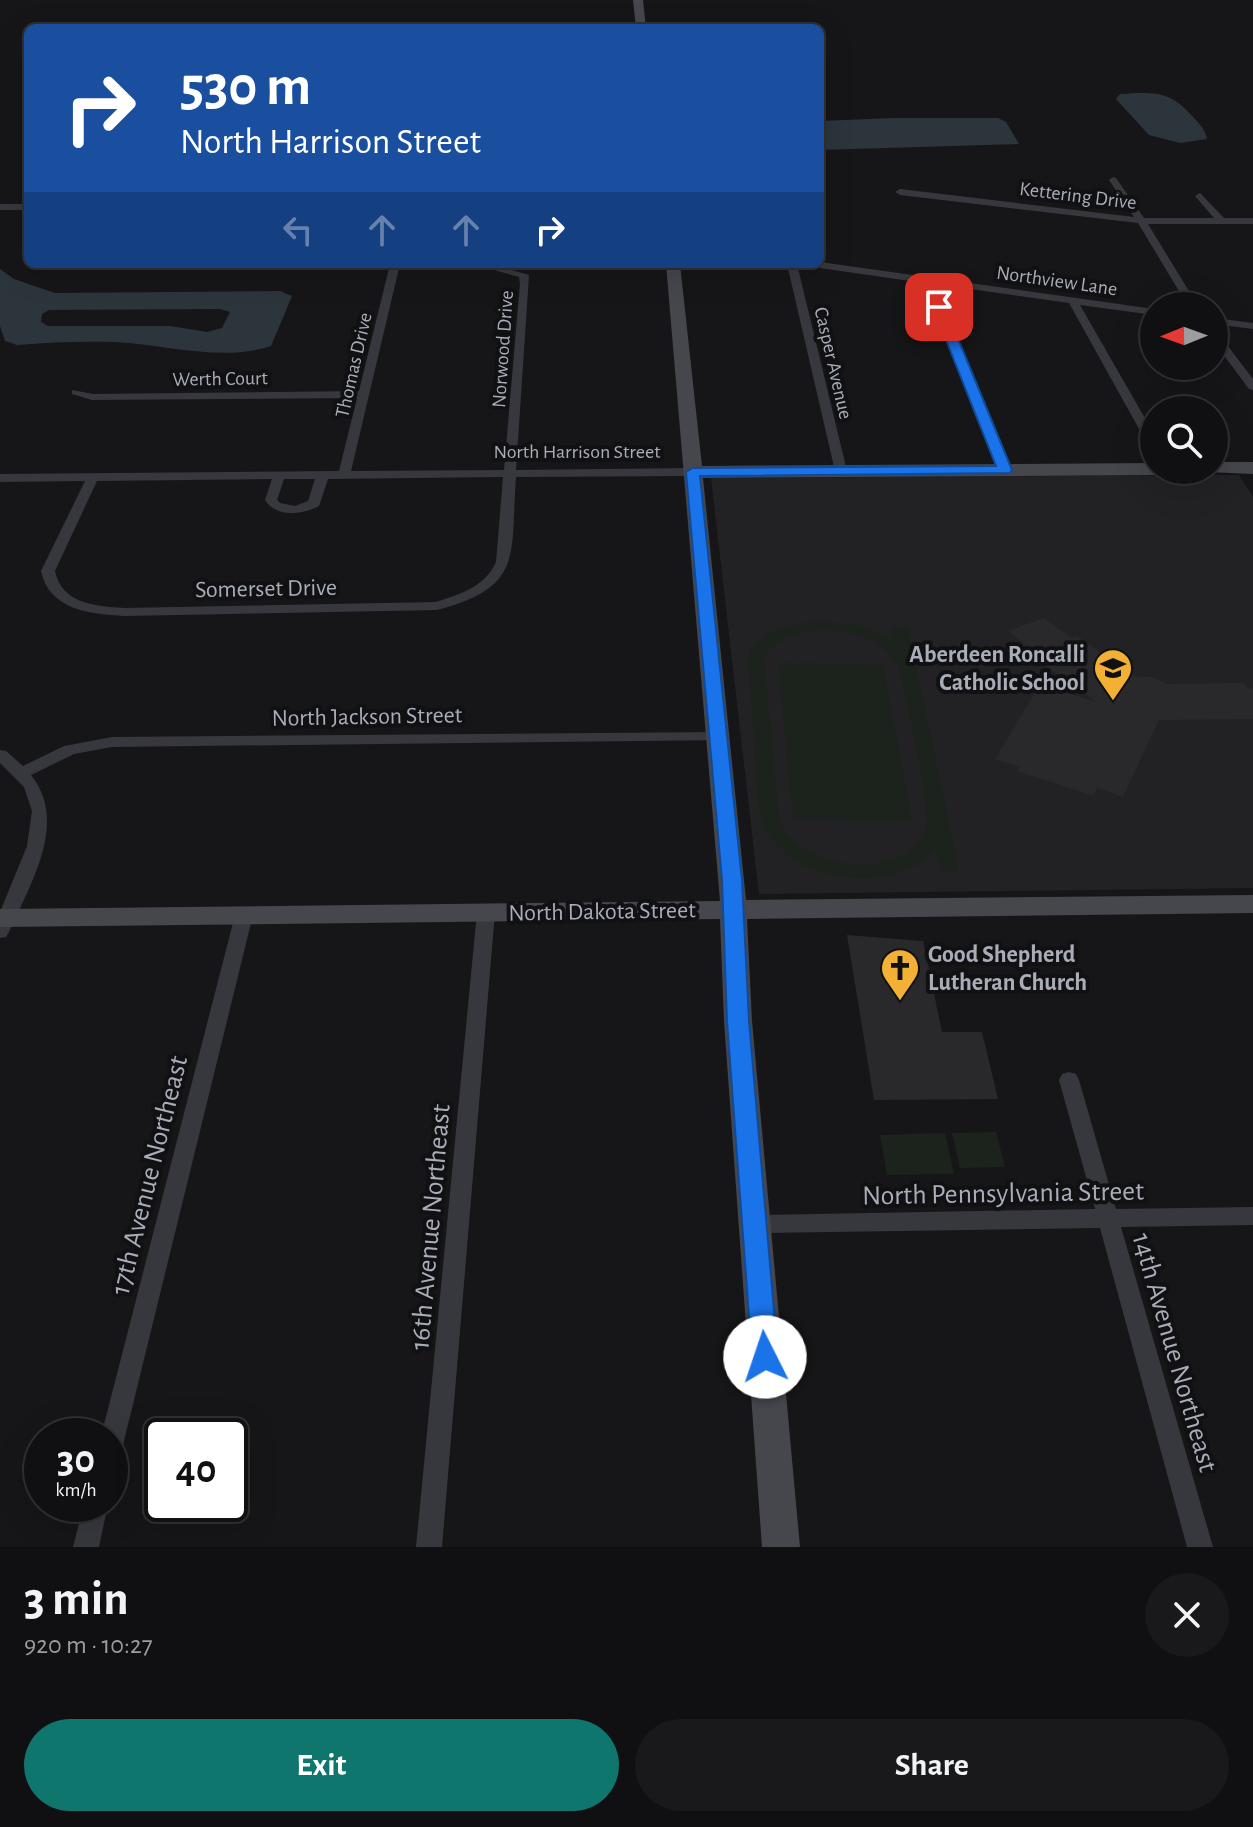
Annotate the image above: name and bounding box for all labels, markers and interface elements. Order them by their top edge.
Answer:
icon: right [48,56,152,160]
text: 530 m [180,59,311,115]
text: North Harrison Street [180,124,481,160]
street label: Kettering Drive [1018,179,1137,213]
icon: left [276,208,320,252]
icon: ahead [360,208,404,252]
icon: ahead [444,208,488,252]
icon: right [528,208,572,252]
street label: Northview Lane [995,263,1119,299]
pin [905,273,973,341]
icon: arrive [917,285,961,329]
street label: Norwood Drive [489,290,517,408]
north arrow [1140,292,1228,380]
map controls [1140,292,1228,484]
street label: Casper Avenue [810,305,856,421]
street label: Thomas Drive [332,311,376,420]
street label: Werth Court [172,368,269,390]
button: search [1140,396,1228,484]
street label: North Harrison Street [493,442,661,462]
street label: Somerset Drive [195,576,337,602]
place label: Aberdeen Roncalli Catholic School [909,643,1085,695]
school or university icon: Aberdeen Roncalli Catholic School [1092,647,1134,702]
street label: North Jackson Street [271,703,463,731]
street label: North Dakota Street [508,898,696,926]
place label: Good Shepherd Lutheran Church [928,943,1087,995]
church icon: Good Shepherd Lutheran Church [879,947,921,1002]
street label: 17th Avenue Northeast [107,1053,193,1298]
street label: 16th Avenue Northeast [406,1103,456,1351]
street label: North Pennsylvania Street [862,1178,1144,1210]
street label: 14th Avenue Northeast [1127,1230,1222,1475]
position arrow [723,1315,807,1399]
speed limit sign: 40 [144,1418,248,1522]
text: 30 [57,1440,95,1480]
text: km/h [55,1480,97,1500]
button: close [1145,1573,1229,1657]
text: 3 min [24,1576,129,1624]
text: 920 m · 10:27 [24,1632,153,1658]
button: Exit [24,1719,619,1811]
button: Share [635,1719,1229,1811]

